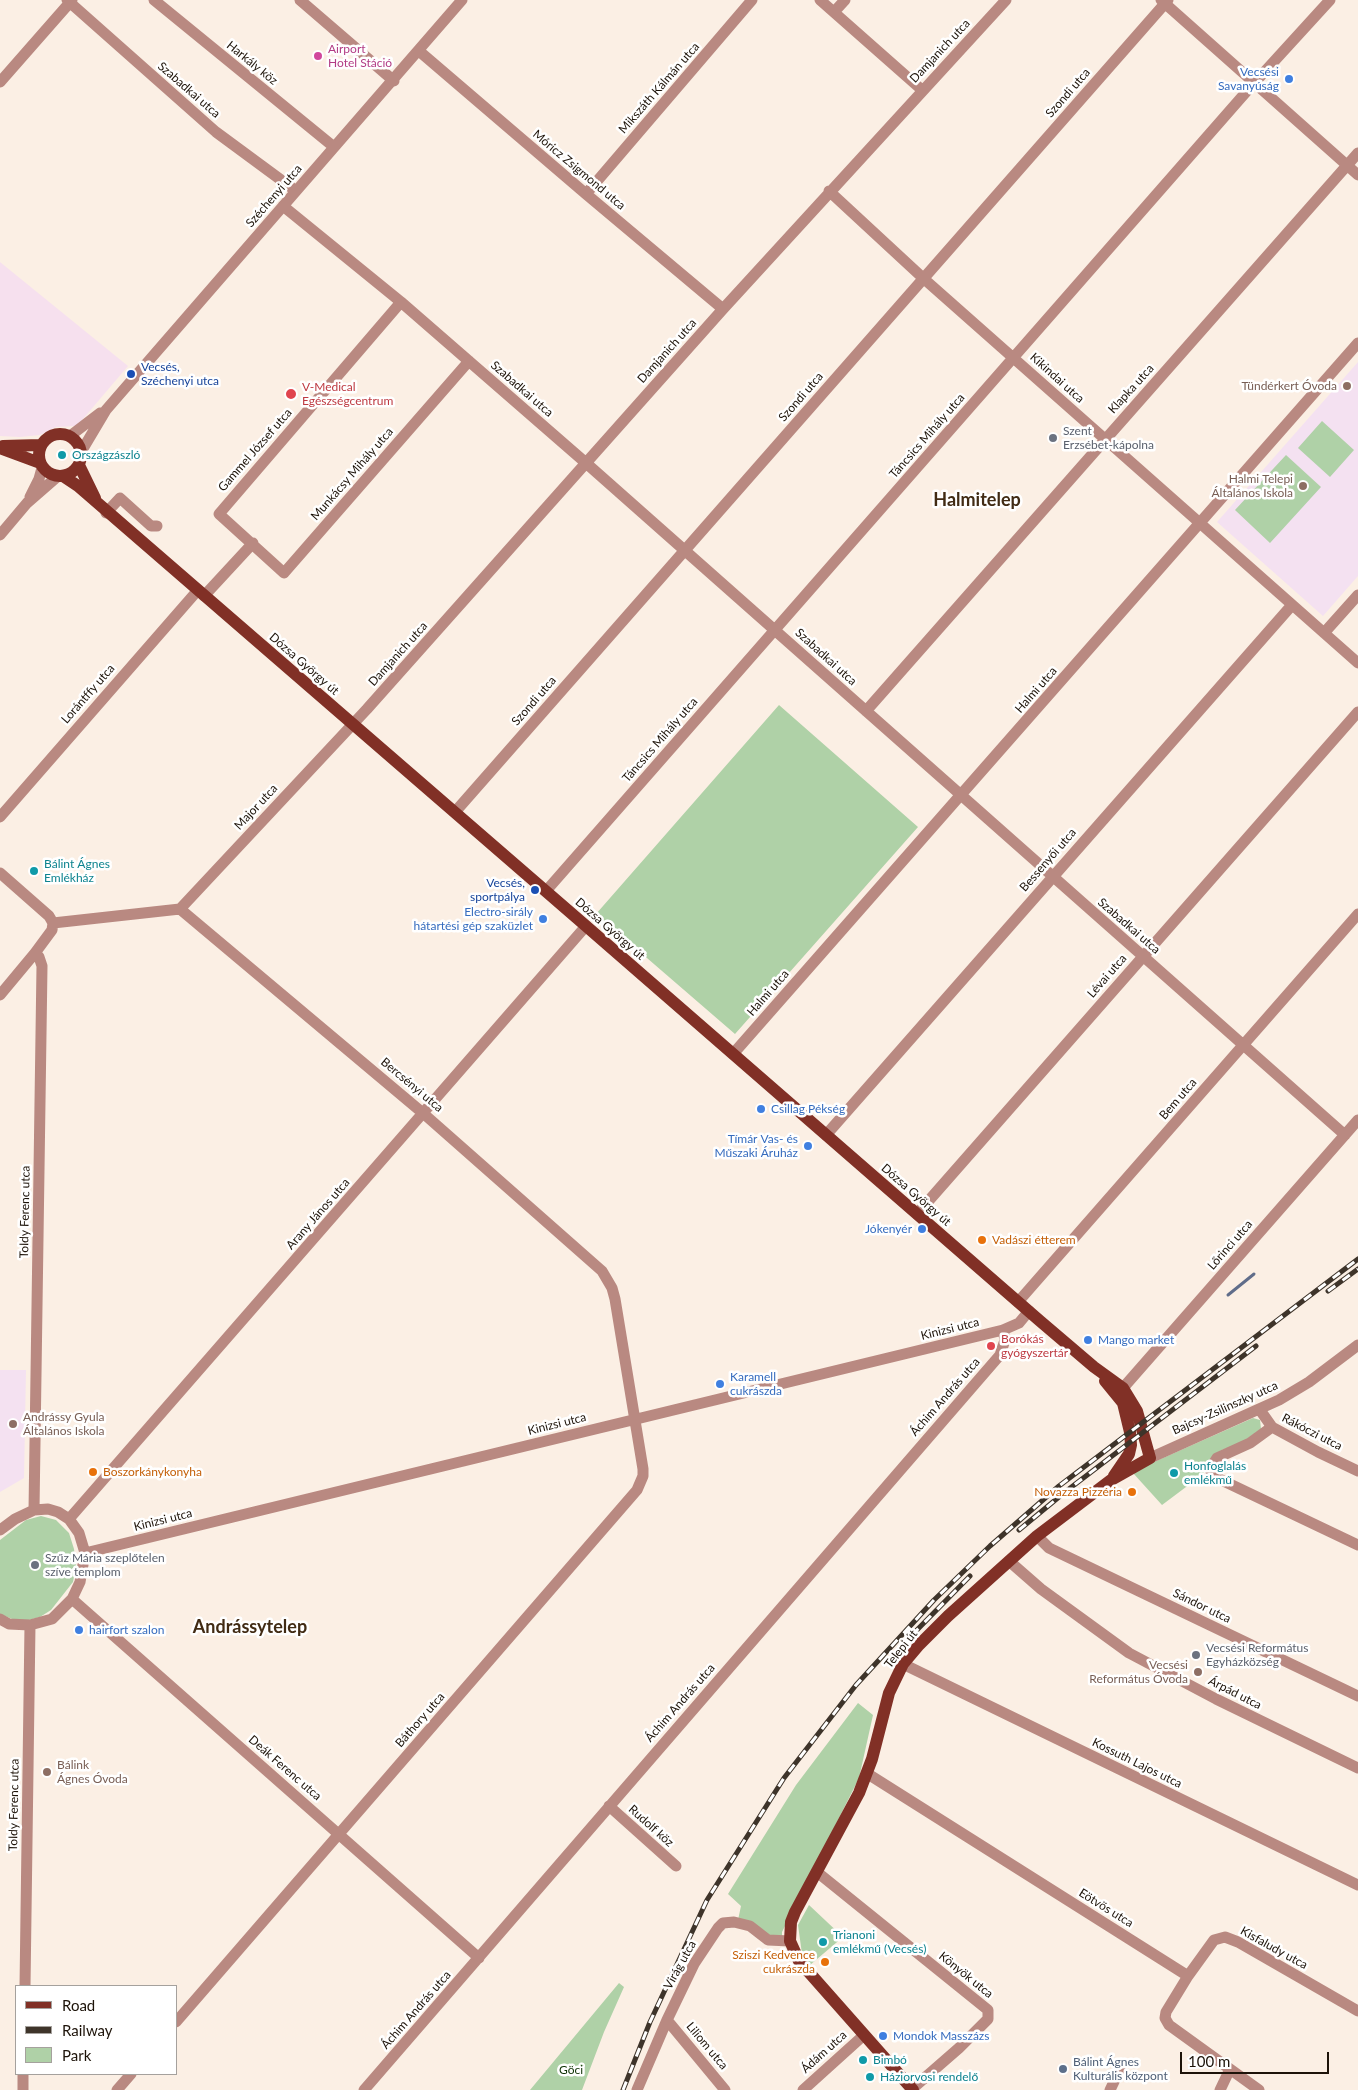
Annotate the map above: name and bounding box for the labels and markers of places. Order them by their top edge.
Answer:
place label: Airport Hotel Stáció [328,42,392,70]
marker: Airport Hotel Stáció [312,50,324,62]
place label: Vecsési Savanyúság [1218,65,1279,93]
marker: Vecsési Savanyúság [1283,73,1295,85]
place label: Vecsés, Széchenyi utca [141,360,219,388]
marker: Vecsés, Széchenyi utca [125,368,137,380]
place label: Tündérkert Óvoda [1241,379,1337,393]
place label: V-Medical Egészségcentrum [302,380,393,408]
marker: Tündérkert Óvoda [1341,380,1353,392]
marker: V-Medical Egészségcentrum [284,387,298,401]
place label: Szent Erzsébet-kápolna [1063,424,1154,452]
marker: Szent Erzsébet-kápolna [1047,432,1059,444]
place label: Országzászló [72,448,140,462]
marker: Országzászló [56,449,68,461]
place label: Halmi Telepi Általános Iskola [1212,472,1293,500]
marker: Halmi Telepi Általános Iskola [1297,480,1309,492]
place label: Bálint Ágnes Emlékház [44,857,110,885]
marker: Bálint Ágnes Emlékház [28,865,40,877]
place label: Vecsés, sportpálya [470,876,525,904]
marker: Vecsés, sportpálya [529,884,541,896]
place label: Electro-sirály hátartési gép szaküzlet [414,905,533,933]
marker: Electro-sirály hátartési gép szaküzlet [537,913,549,925]
place label: Csillag Pékség [771,1102,845,1116]
marker: Csillag Pékség [755,1103,767,1115]
place label: Tímár Vas- és Műszaki Áruház [714,1132,798,1160]
marker: Tímár Vas- és Műszaki Áruház [802,1140,814,1152]
place label: Jókenyér [865,1222,912,1236]
marker: Jókenyér [916,1223,928,1235]
place label: Vadászi étterem [992,1233,1076,1247]
marker: Vadászi étterem [976,1234,988,1246]
place label: Borókás gyógyszertár [1001,1332,1068,1360]
place label: Mango market [1098,1333,1174,1347]
marker: Mango market [1082,1334,1094,1346]
marker: Borókás gyógyszertár [985,1340,997,1352]
place label: Karamell cukrászda [730,1370,782,1398]
marker: Karamell cukrászda [714,1378,726,1390]
place label: Andrássy Gyula Általános Iskola [23,1410,105,1438]
marker: Andrássy Gyula Általános Iskola [7,1418,19,1430]
place label: Honfoglalás emlékmű [1184,1459,1246,1487]
place label: Boszorkánykonyha [103,1465,202,1479]
marker: Boszorkánykonyha [87,1466,99,1478]
marker: Honfoglalás emlékmű [1168,1467,1180,1479]
place label: Novazza Pizzéria [1034,1485,1122,1499]
marker: Novazza Pizzéria [1126,1486,1138,1498]
place label: Szűz Mária szeplőtelen szíve templom [45,1551,165,1579]
marker: Szűz Mária szeplőtelen szíve templom [29,1559,41,1571]
place label: hairfort szalon [89,1623,164,1637]
marker: hairfort szalon [73,1624,85,1636]
place label: Vecsési Református Egyházközség [1206,1641,1308,1669]
marker: Vecsési Református Egyházközség [1190,1649,1202,1661]
place label: Vecsési Református Óvoda [1089,1658,1188,1686]
marker: Vecsési Református Óvoda [1192,1666,1204,1678]
place label: Bálink Ágnes Óvoda [57,1758,128,1786]
marker: Bálink Ágnes Óvoda [41,1766,53,1778]
place label: Trianoni emlékmű (Vecsés) [833,1928,926,1956]
marker: Trianoni emlékmű (Vecsés) [817,1936,829,1948]
place label: Sziszi Kedvence cukrászda [732,1948,815,1976]
marker: Sziszi Kedvence cukrászda [819,1956,831,1968]
place label: Mondok Masszázs [893,2029,989,2043]
marker: Mondok Masszázs [877,2030,889,2042]
place label: Bimbó [873,2053,907,2067]
marker: Bimbó [857,2054,869,2066]
place label: Bálint Ágnes Kulturális központ [1073,2055,1168,2083]
marker: Bálint Ágnes Kulturális központ [1057,2063,1069,2075]
place label: Háziorvosi rendelő [880,2070,978,2084]
marker: Háziorvosi rendelő [864,2071,876,2083]

